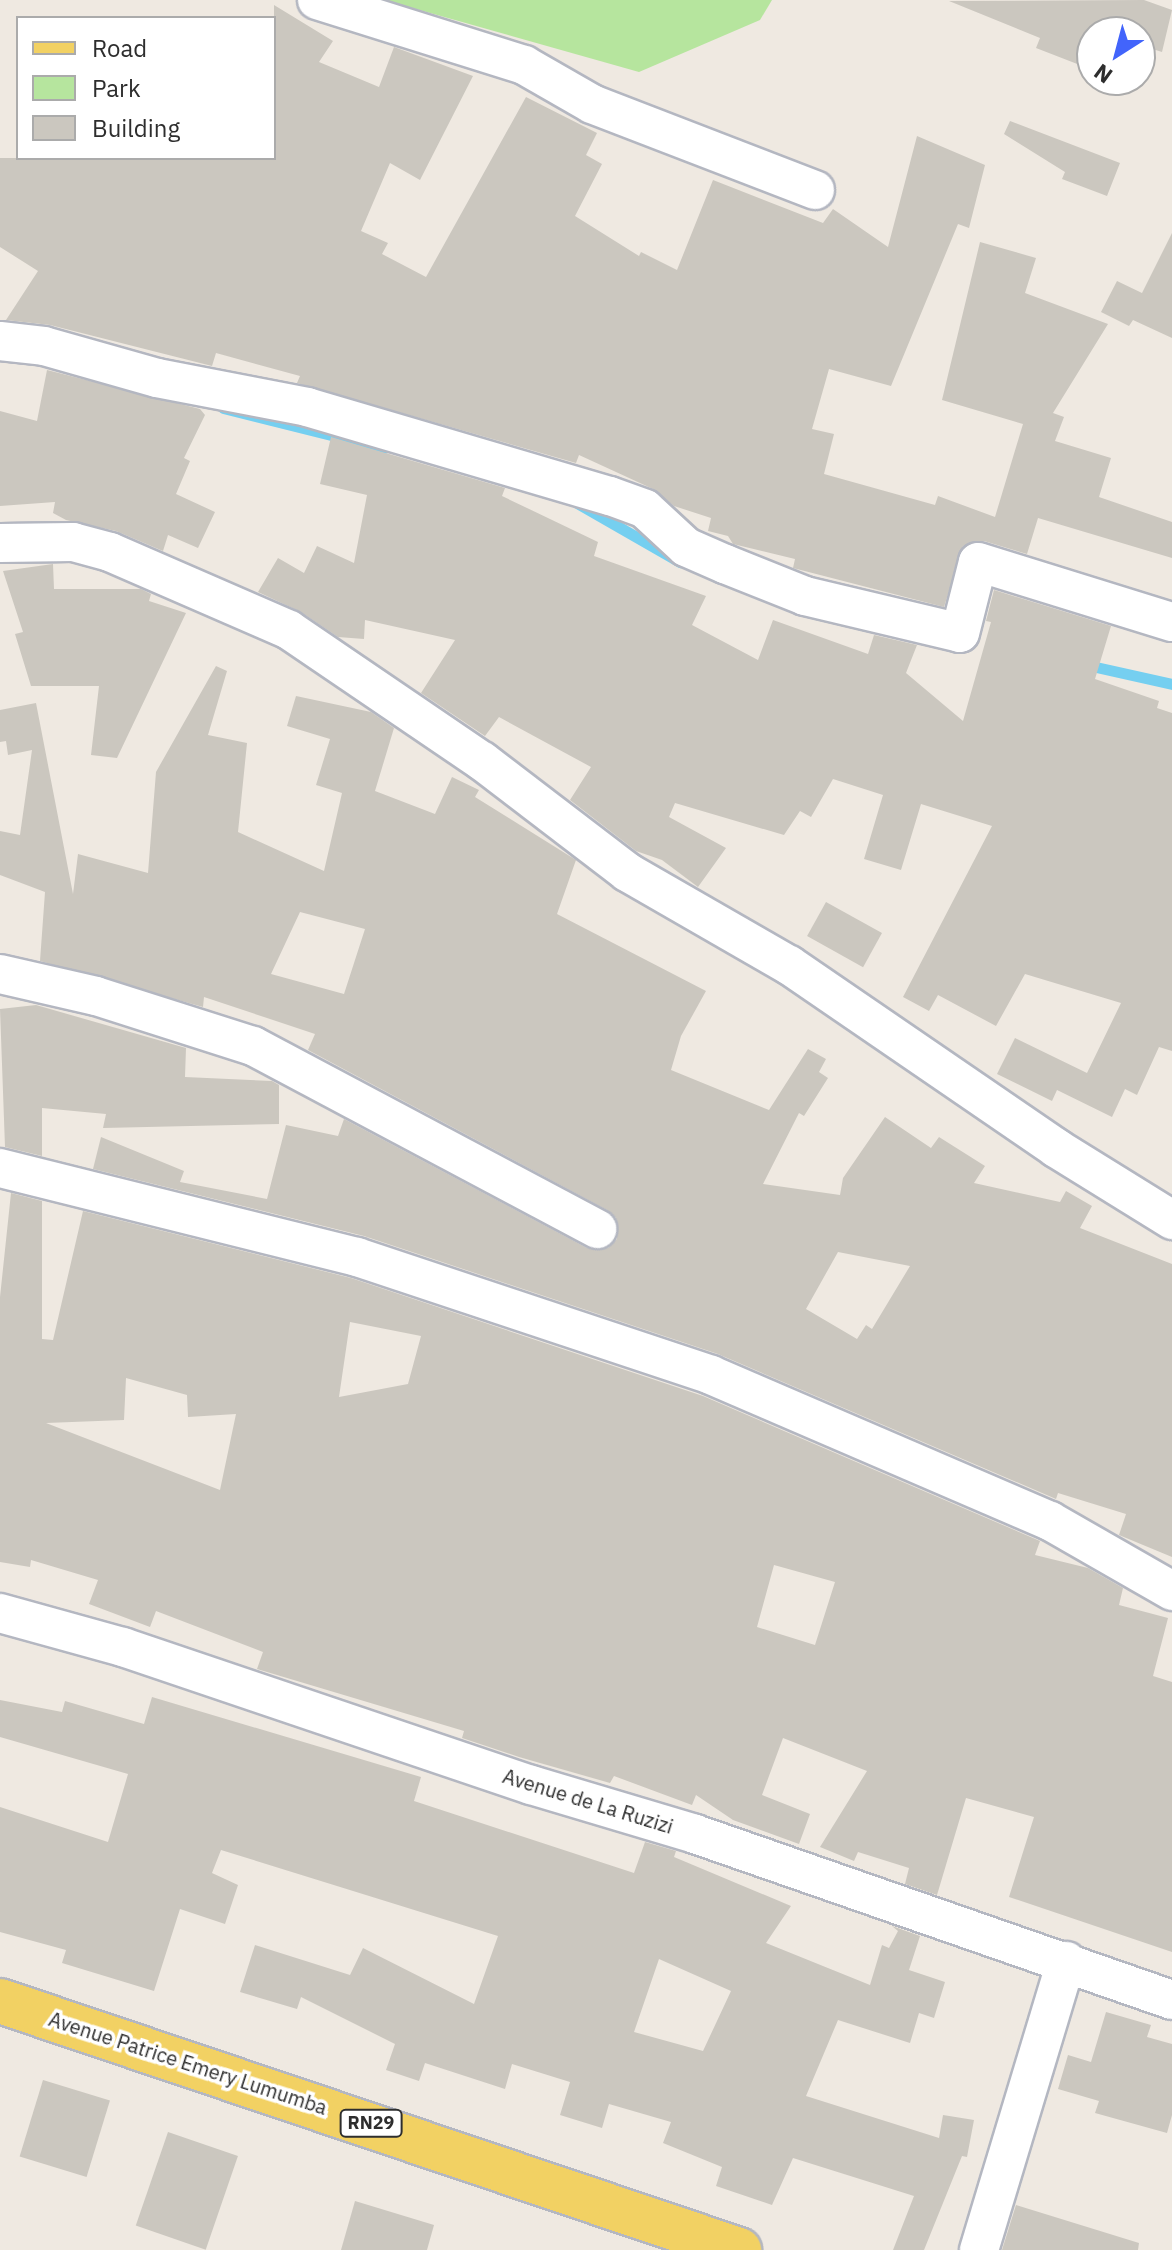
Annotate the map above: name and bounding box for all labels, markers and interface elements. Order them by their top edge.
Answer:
legend [16,16,276,160]
north arrow [1076,16,1156,96]
text: Road [92,32,147,64]
text: N [1088,58,1118,91]
text: Park [92,72,141,104]
text: Building [92,112,180,144]
street label: Avenue de La Ruzizi [500,1764,676,1838]
street label: Avenue Patrice Emery Lumumba [46,2007,330,2119]
road number: RN29 [339,2109,403,2137]

